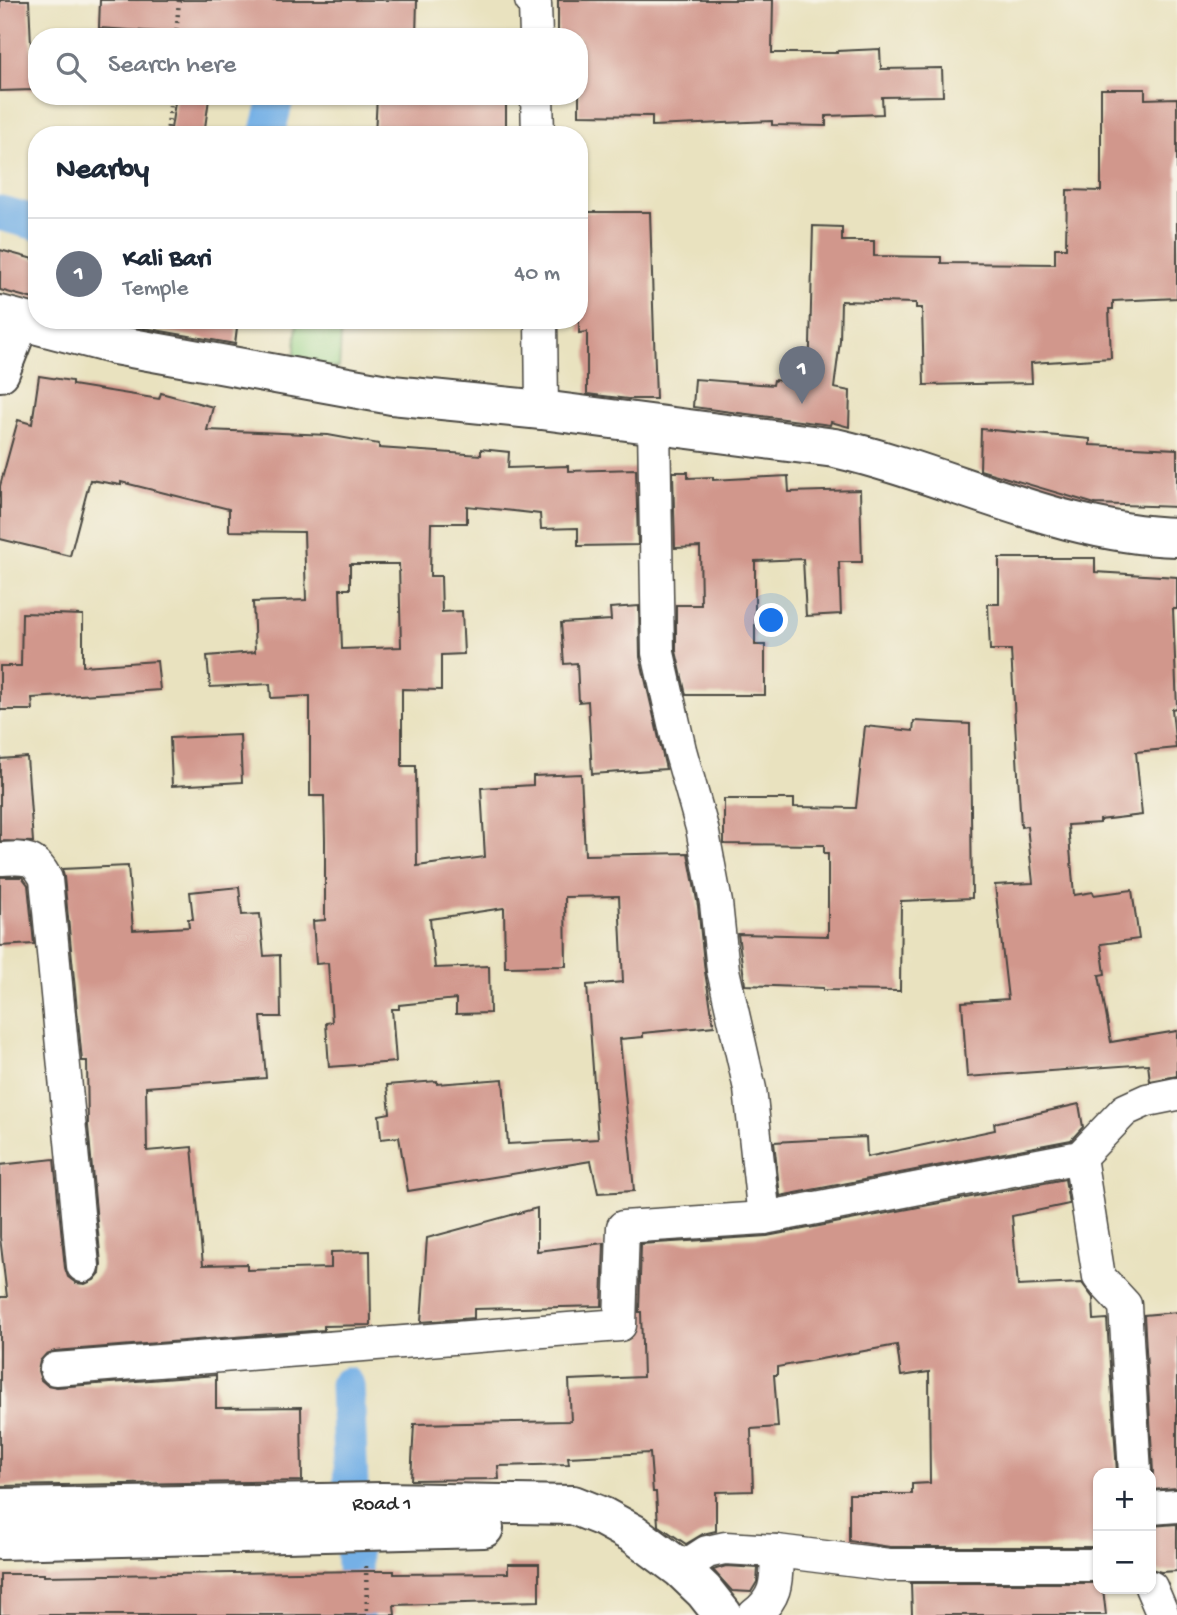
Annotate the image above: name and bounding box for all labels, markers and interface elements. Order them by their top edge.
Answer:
search box [28,28,588,105]
icon: search [52,48,90,86]
text: Search here [108,51,236,82]
text: Nearby [56,154,149,189]
text: Kali Bari [123,245,212,276]
text: 1 [74,261,84,288]
text: 40 m [514,261,560,288]
text: Temple [123,276,188,303]
pin: 1 [779,346,825,404]
your location [754,603,788,637]
map controls [1093,1468,1156,1594]
button: + [1093,1468,1156,1531]
street label: Road 1 [352,1493,412,1518]
button: − [1093,1531,1156,1594]

